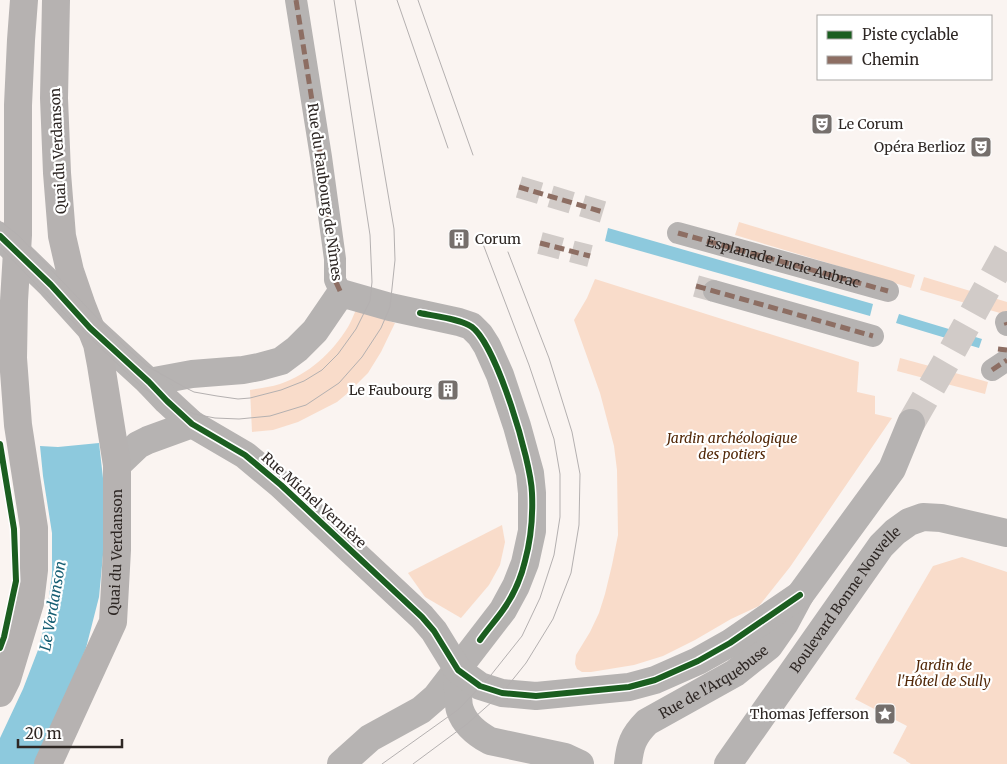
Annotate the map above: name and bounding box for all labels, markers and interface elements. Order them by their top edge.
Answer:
legend [817,15,992,80]
text: Piste cyclable [862,25,959,44]
text: Chemin [862,50,919,69]
street label: Quai du Verdanson [46,87,70,215]
street label: Rue du Faubourg de Nîmes [304,102,346,282]
theatre icon: Le Corum [810,112,834,136]
place label: Le Corum [838,115,904,133]
theatre icon: Opéra Berlioz [969,135,993,159]
place label: Opéra Berlioz [874,138,965,156]
building icon: Corum [447,227,471,251]
place label: Corum [475,230,521,248]
street label: Esplanade Lucie Aubrac [704,232,862,292]
building icon: Le Faubourg [436,378,460,402]
place label: Le Faubourg [349,381,433,399]
park label: Jardin archéologique des potiers [665,429,797,463]
street label: Rue Michel Vernière [258,448,370,552]
street label: Quai du Verdanson [104,489,126,616]
street label: Boulevard Bonne Nouvelle [786,522,904,676]
water label: Le Verdanson [35,559,70,652]
street label: Rue de l'Arquebuse [656,641,772,723]
park label: Jardin de l'Hôtel de Sully [897,656,991,690]
place icon: Thomas Jefferson [873,702,897,726]
place label: Thomas Jefferson [750,705,869,723]
scale bar [18,716,121,748]
text: 20 m [25,724,62,743]

